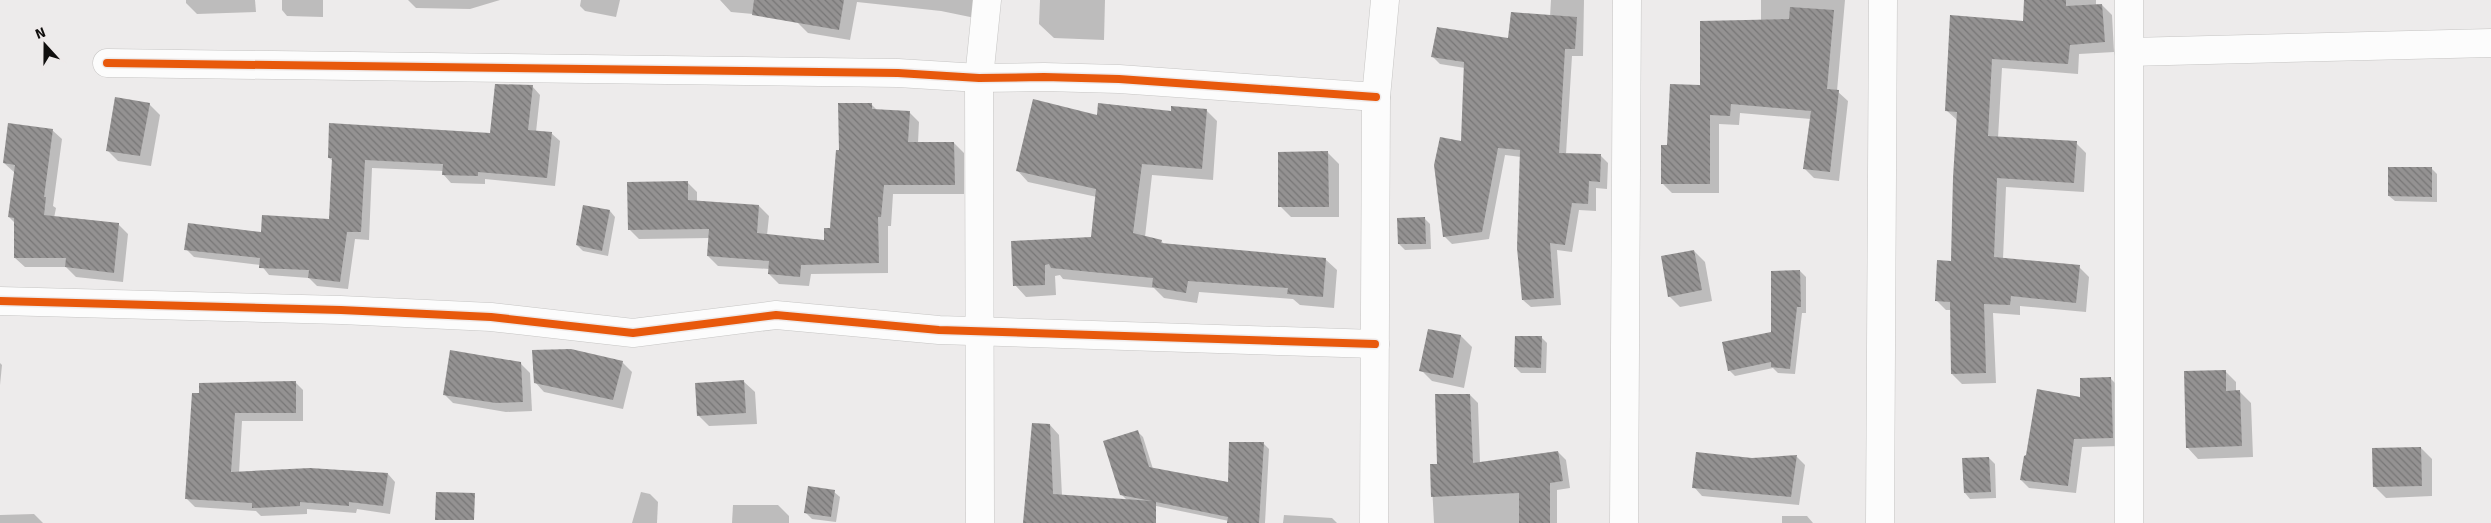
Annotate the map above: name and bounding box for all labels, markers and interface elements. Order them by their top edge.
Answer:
north arrow [20,20,70,70]
text: N [33,24,48,43]

